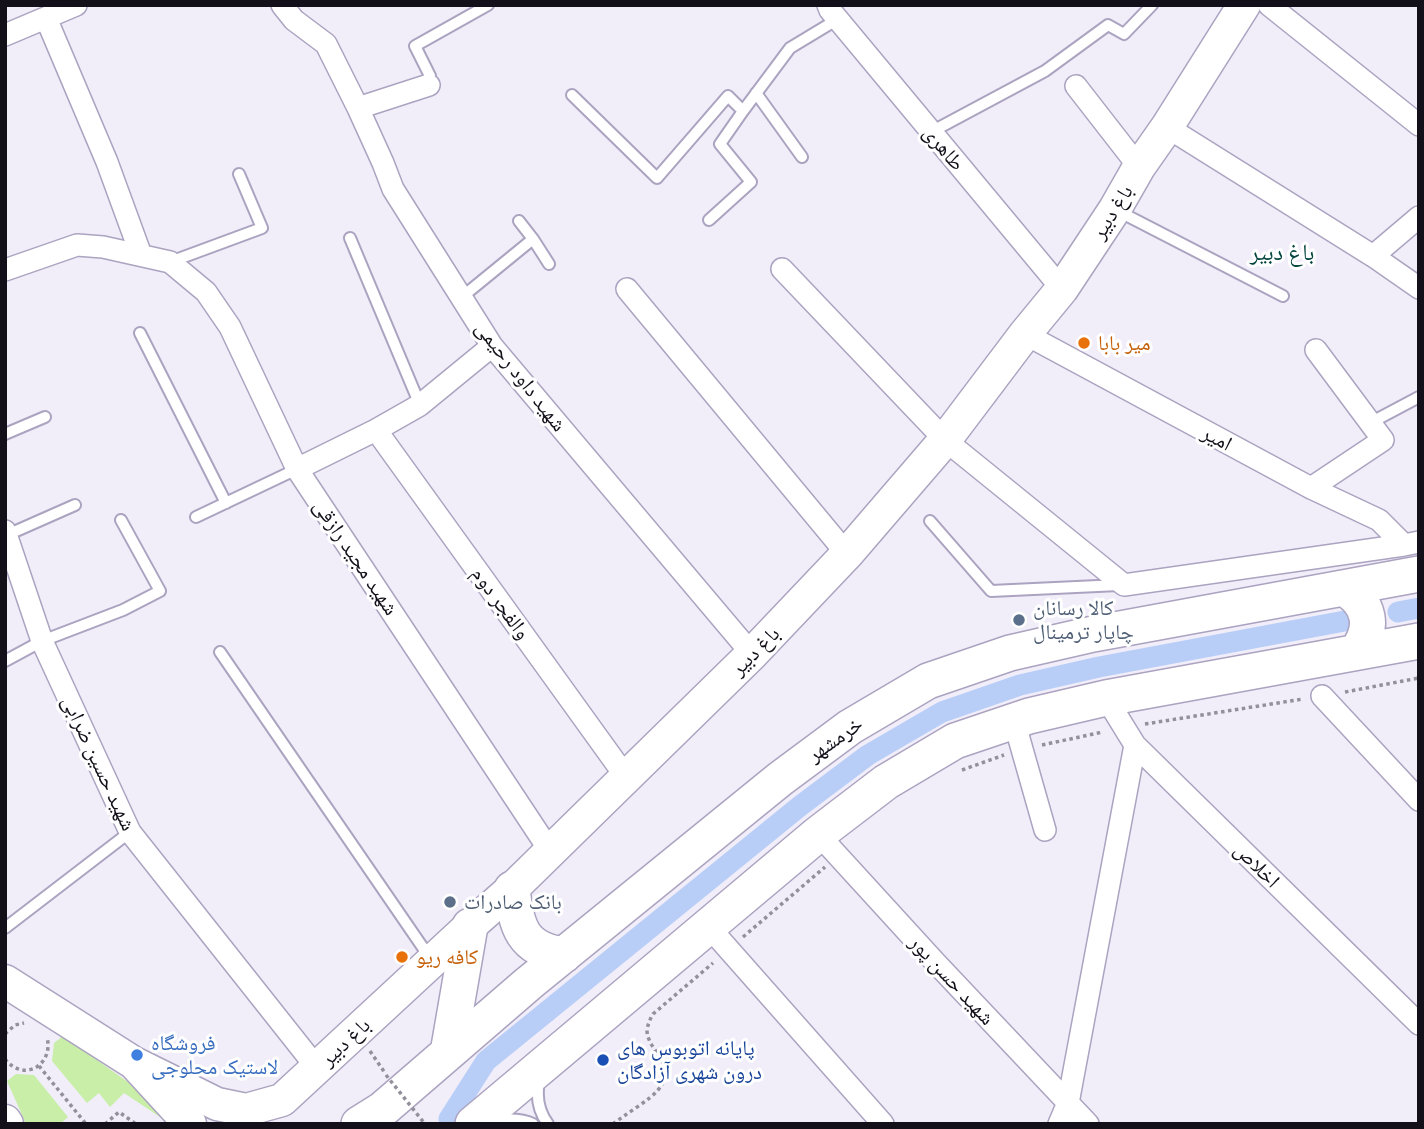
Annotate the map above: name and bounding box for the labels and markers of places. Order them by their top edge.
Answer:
place label: میر بابا [1098,330,1151,356]
marker: میر بابا [1076,335,1092,351]
place label: کالا رسانان چاپار ترمینال [1033,595,1134,645]
marker: کالا رسانان چاپار ترمینال [1011,612,1027,628]
place label: بانک صادرات [464,889,562,915]
marker: بانک صادرات [442,894,458,910]
place label: کافه ریو [416,944,478,970]
marker: کافه ریو [394,949,410,965]
place label: فروشگاه لاستیک محلوجی [151,1030,278,1080]
place label: پایانه اتوبوس های درون شهری آزادگان [617,1035,762,1085]
marker: فروشگاه لاستیک محلوجی [129,1047,145,1063]
marker: پایانه اتوبوس های درون شهری آزادگان [595,1052,611,1068]

